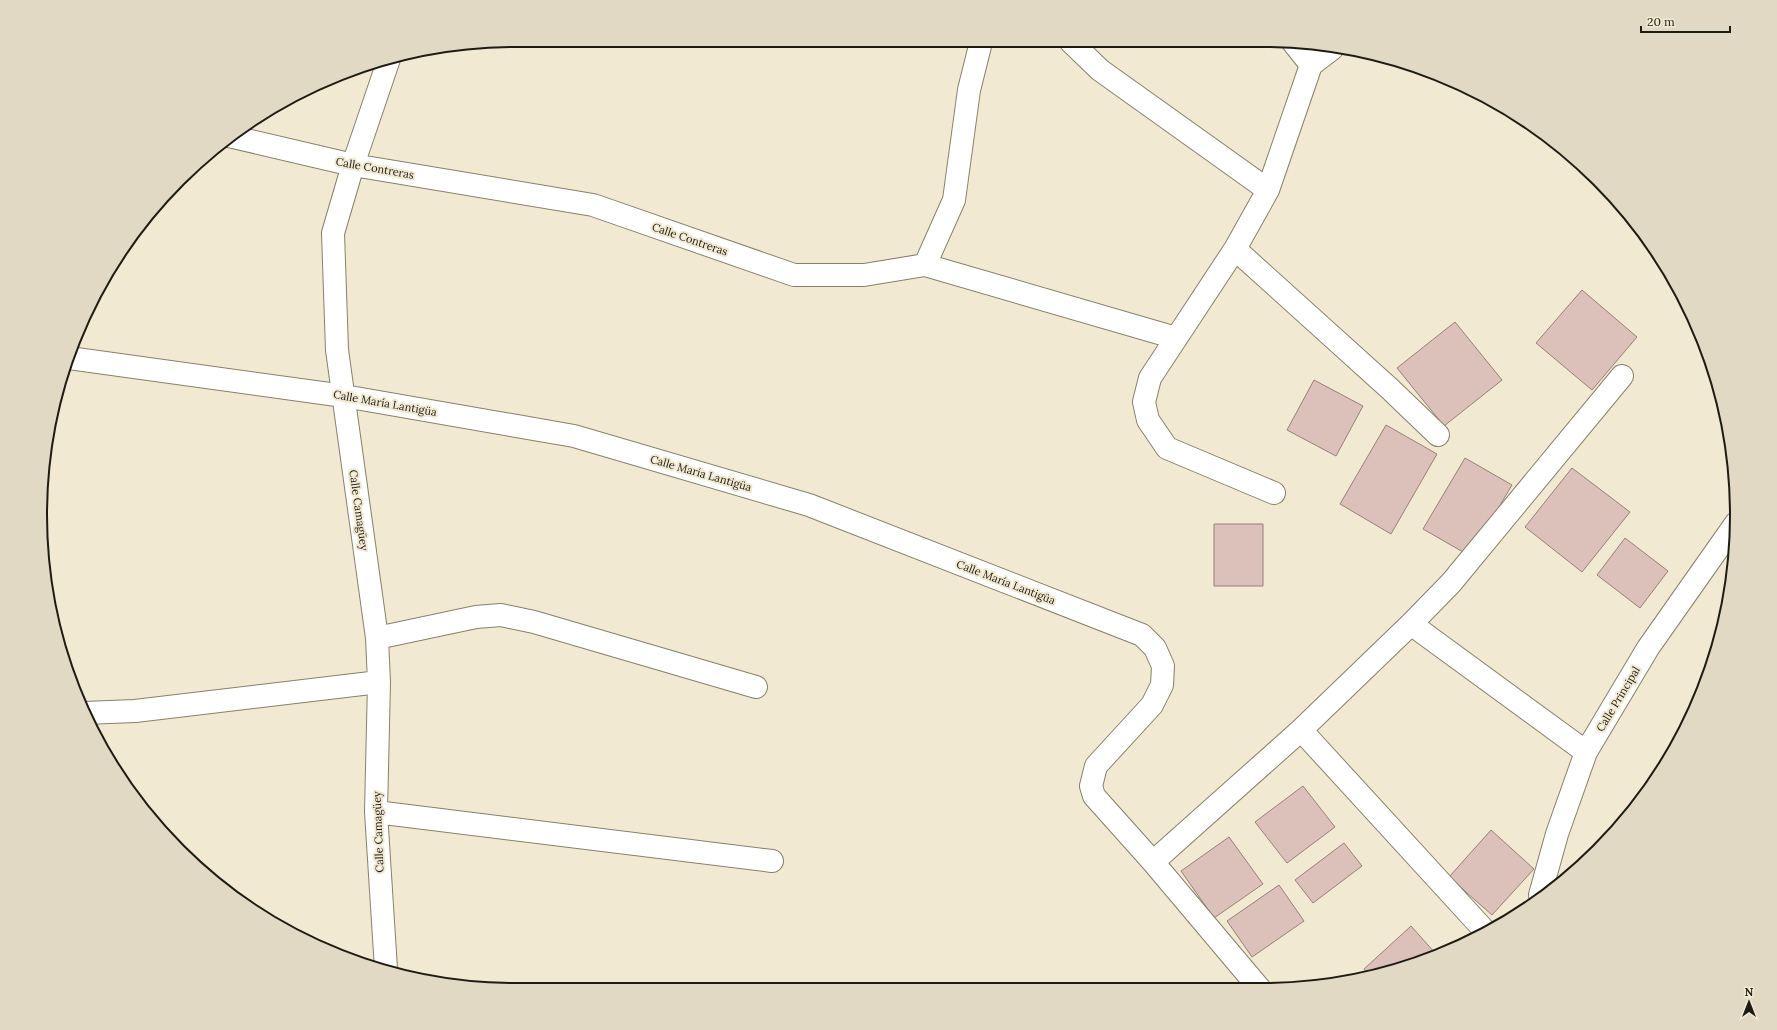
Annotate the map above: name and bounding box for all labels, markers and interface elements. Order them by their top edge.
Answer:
scale bar [1641,8,1730,34]
text: 20 m [1647,14,1675,29]
street label: Calle Contreras [335,154,415,182]
street label: Calle Contreras [650,219,730,259]
street label: Calle María Lantigüa [332,387,438,419]
street label: Calle María Lantigüa [649,452,754,494]
street label: Calle Camagüey [346,469,372,551]
street label: Calle María Lantigüa [955,557,1058,607]
street label: Calle Principal [1593,664,1643,734]
street label: Calle Camagüey [370,791,386,873]
north arrow [1729,982,1769,1022]
text: N [1745,985,1754,999]

